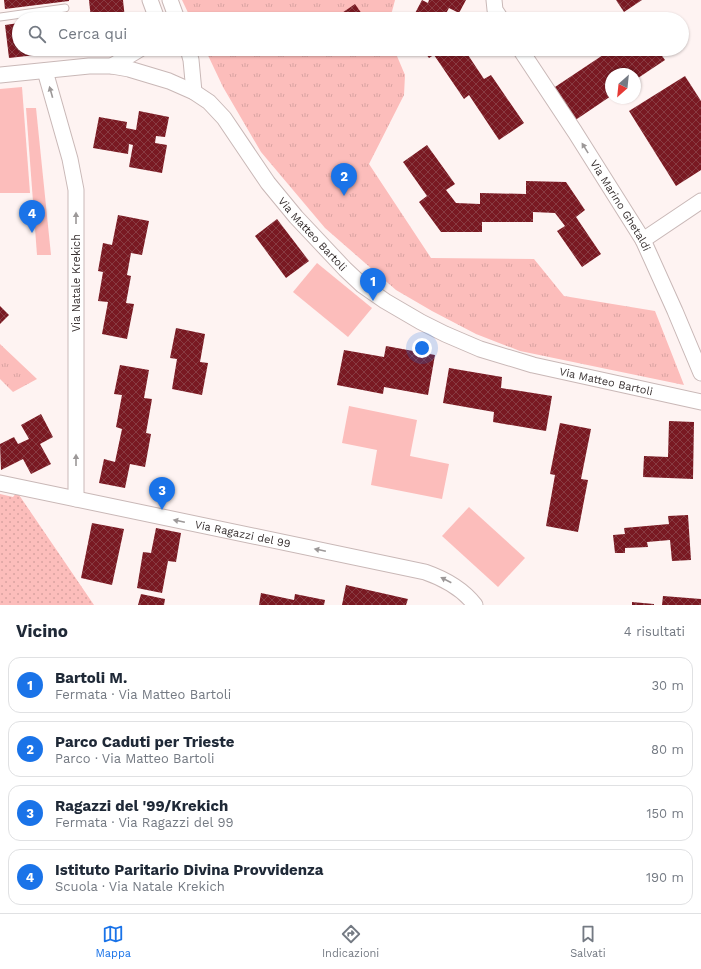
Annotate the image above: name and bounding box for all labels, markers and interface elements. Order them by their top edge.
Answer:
search box [12,12,689,56]
icon: search [26,23,48,45]
text: Cerca qui [58,25,127,43]
north arrow [605,68,641,104]
one-way arrow [48,85,54,97]
one-way arrow [581,143,589,153]
street label: Via Marino Ghetaldi [587,157,653,253]
pin: 2 [331,163,357,196]
street label: Via Matteo Bartoli [275,195,349,274]
pin: 4 [19,200,45,233]
one-way arrow [73,211,79,224]
street label: Via Natale Krekich [70,234,83,332]
pin: 1 [360,268,386,301]
your location [412,338,432,358]
street label: Via Matteo Bartoli [558,365,654,398]
one-way arrow [73,453,79,466]
pin: 3 [149,477,175,510]
one-way arrow [173,517,185,523]
street label: Via Ragazzi del 99 [194,518,292,551]
one-way arrow [314,546,326,552]
one-way arrow [440,577,452,583]
text: Vicino [16,621,68,641]
text: 4 risultati [624,624,685,639]
text: Bartoli M. [55,669,127,687]
text: 1 [27,678,33,693]
text: 30 m [652,678,684,693]
text: Fermata · Via Matteo Bartoli [55,687,231,702]
text: Parco Caduti per Trieste [55,733,235,751]
text: 2 [26,742,34,757]
text: 80 m [651,742,684,757]
text: Parco · Via Matteo Bartoli [55,751,215,766]
text: Ragazzi del '99/Krekich [55,797,228,815]
text: 3 [26,806,34,821]
text: 150 m [646,806,684,821]
text: Fermata · Via Ragazzi del 99 [55,815,233,830]
text: Istituto Paritario Divina Provvidenza [55,861,324,879]
text: 4 [26,870,34,885]
text: 190 m [646,870,684,885]
text: Scuola · Via Natale Krekich [55,879,225,894]
tab: Mappa [95,923,131,960]
tab: Indicazioni [322,923,379,960]
tab: Salvati [570,923,606,960]

